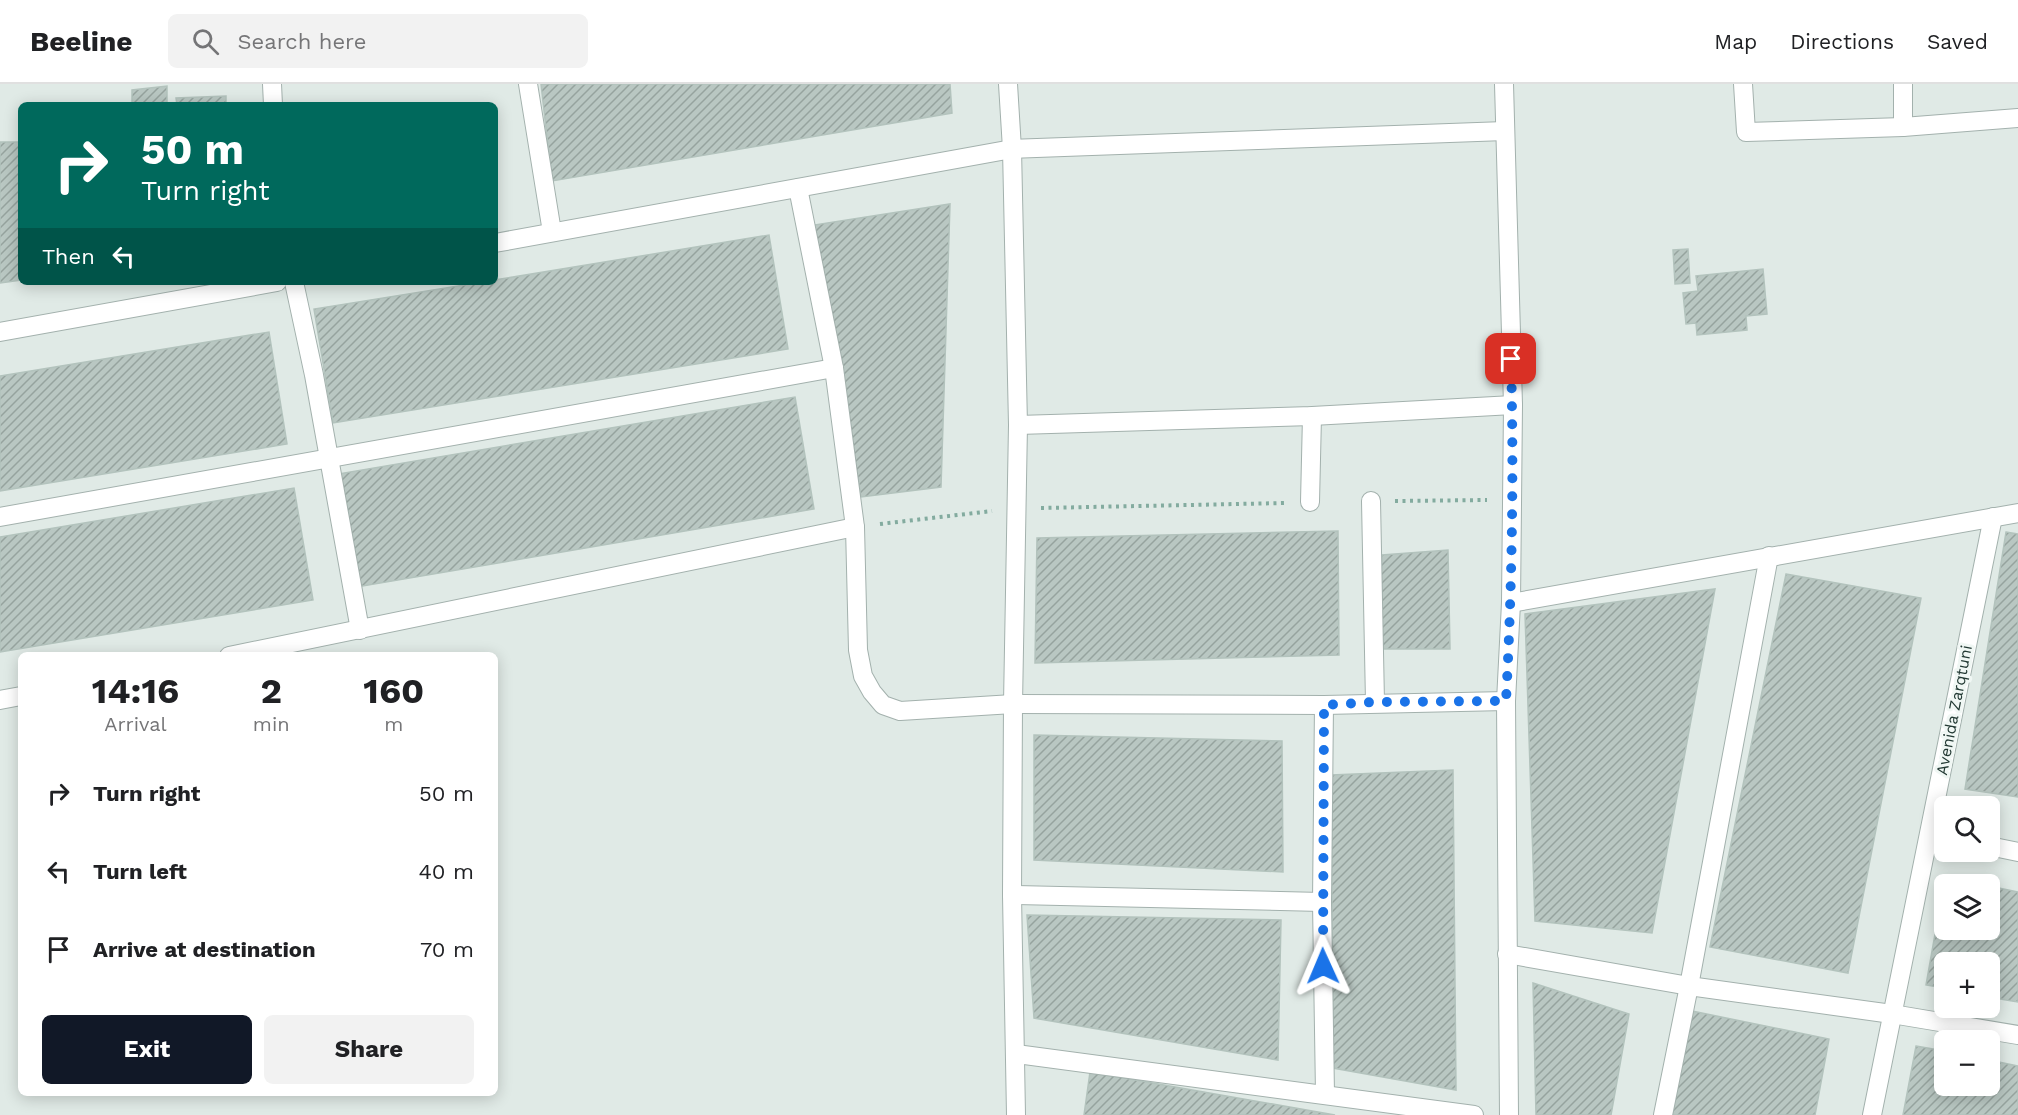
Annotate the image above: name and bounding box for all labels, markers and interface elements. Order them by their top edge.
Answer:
search box [168,14,588,68]
text: Beeline [30,25,132,58]
icon: search [189,25,222,58]
text: Search here [237,29,366,54]
text: Map [1714,29,1757,54]
text: Directions [1790,29,1894,54]
text: Saved [1927,29,1988,54]
text: 50 m [141,125,244,174]
icon: right [42,126,120,204]
text: Turn right [141,175,270,207]
icon: left [107,240,140,273]
text: Then [42,244,95,269]
pin [1485,333,1536,384]
icon: arrive [1494,342,1527,375]
street label: Avenida Zarqtuni [1932,643,1976,777]
text: 14:16 [92,670,179,712]
text: 2 [260,670,282,712]
text: 160 [363,670,424,712]
text: Arrival [104,712,167,736]
text: min [253,712,290,736]
text: m [384,712,403,736]
icon: right [42,777,75,810]
text: Turn right [93,781,200,806]
text: 50 m [419,781,474,806]
map controls [1934,796,2000,1096]
button: search [1934,796,2000,862]
icon: left [42,855,75,888]
text: Turn left [93,859,187,884]
text: 40 m [418,859,474,884]
button: layers [1934,874,2000,940]
icon: arrive [42,933,75,966]
position arrow [1291,934,1355,998]
text: Arrive at destination [93,937,316,962]
text: 70 m [420,937,474,962]
button: + [1934,952,2000,1018]
button: Exit [42,1015,252,1084]
button: Share [264,1015,474,1084]
button: − [1934,1030,2000,1096]

